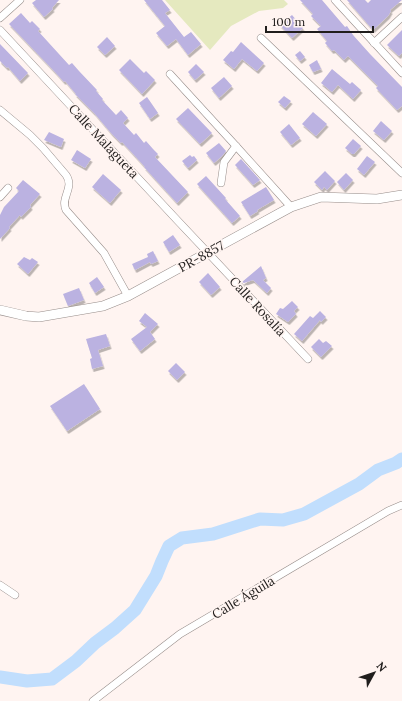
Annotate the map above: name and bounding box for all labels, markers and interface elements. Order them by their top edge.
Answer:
scale bar [266,8,373,34]
text: 100 m [272,14,305,29]
street label: Calle Malagueta [65,100,143,182]
street label: PR-8857 [175,237,227,276]
street label: Calle Rosalía [226,273,290,340]
street label: Calle Águila [209,572,278,623]
north arrow [354,653,394,693]
text: N [374,659,390,675]

